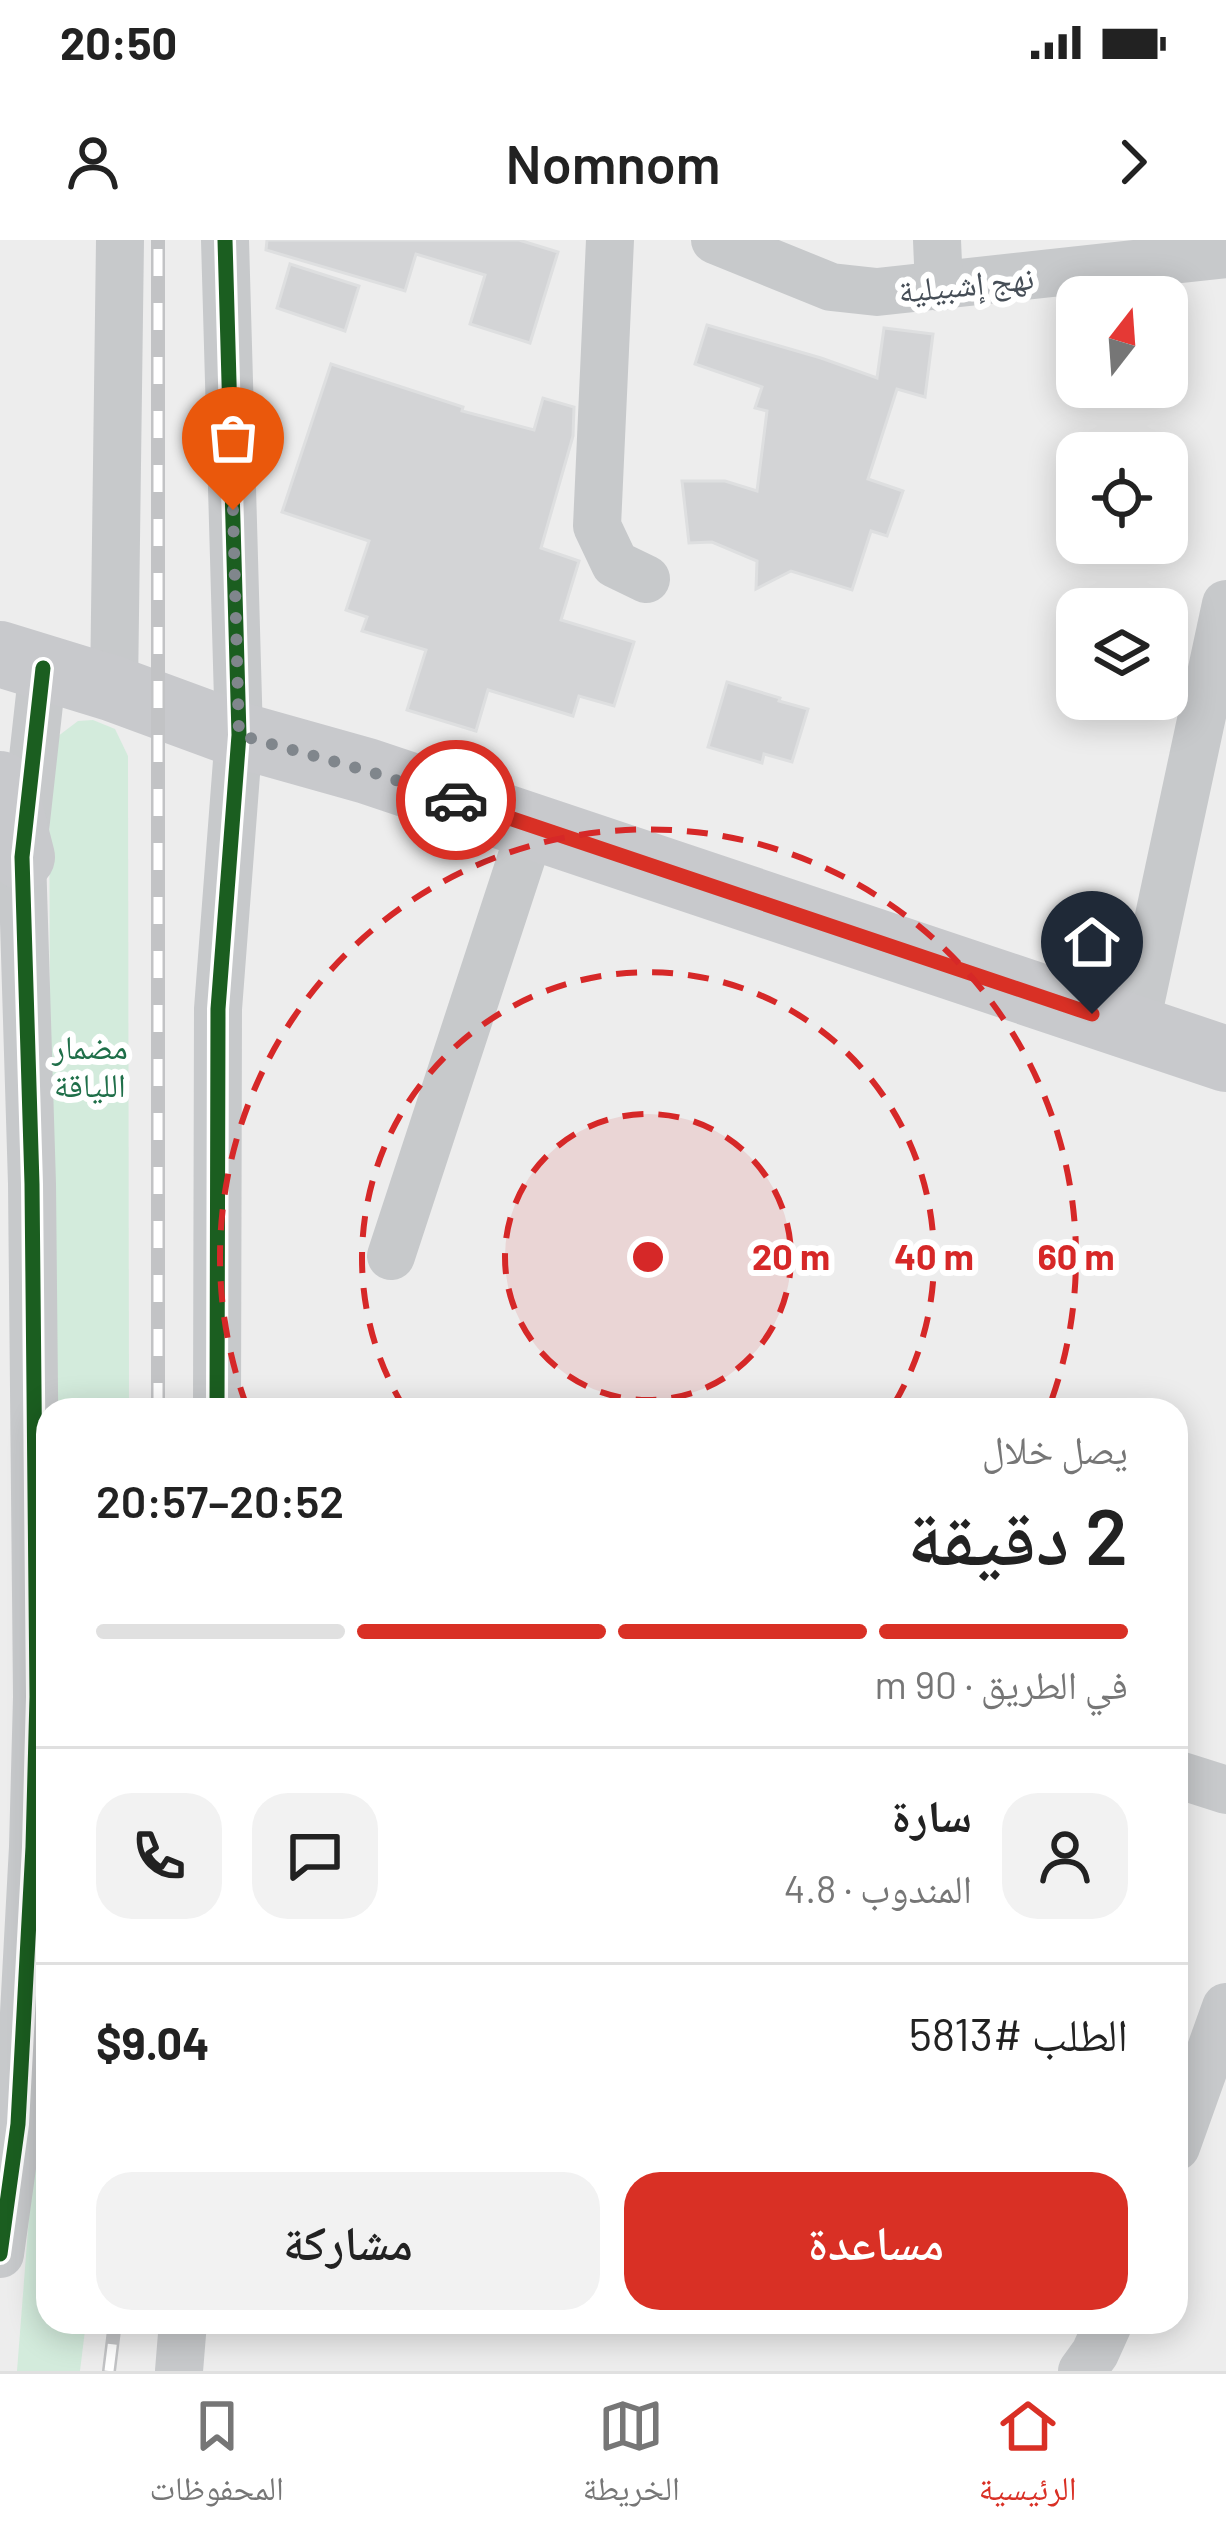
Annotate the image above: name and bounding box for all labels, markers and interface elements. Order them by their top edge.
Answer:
text: 20:50 [60,15,177,69]
icon: person [60,129,126,195]
icon: forward [1100,129,1166,195]
text: Nomnom [506,130,720,195]
street label: نهج إشبيلية [896,256,1036,314]
north arrow [1056,276,1188,408]
map controls [1056,276,1188,720]
pin [182,387,284,510]
icon: bag [200,405,266,471]
button: locate [1056,432,1188,564]
button: layers [1056,588,1188,720]
courier [396,740,516,860]
icon: car [423,767,489,833]
pin [1041,891,1143,1014]
icon: home [1059,909,1125,975]
park label: مضمار اللياقة [51,1026,128,1104]
text: 20 m [752,1234,830,1277]
text: 40 m [894,1234,974,1277]
text: 60 m [1037,1234,1115,1277]
centre of rings [627,1236,669,1278]
text: يصل خلال [982,1425,1128,1472]
text: 20:52–20:57 [96,1473,344,1527]
text: 2 دقيقة [907,1487,1128,1581]
text: في الطريق · 90 m [875,1660,1128,1707]
text: سارة [891,1787,972,1841]
button: phone [96,1793,222,1919]
button: chat [252,1793,378,1919]
button: person [1002,1793,1128,1919]
text: المندوب · 4.8 [784,1864,972,1911]
text: الطلب #5813 [909,2006,1128,2060]
text: $9.04 [96,2015,210,2069]
button: مشاركة [96,2172,600,2310]
button: مساعدة [624,2172,1128,2310]
tab: المحفوظات [149,2393,284,2521]
tab: الخريطة [583,2393,680,2521]
tab: الرئيسية [979,2393,1077,2521]

